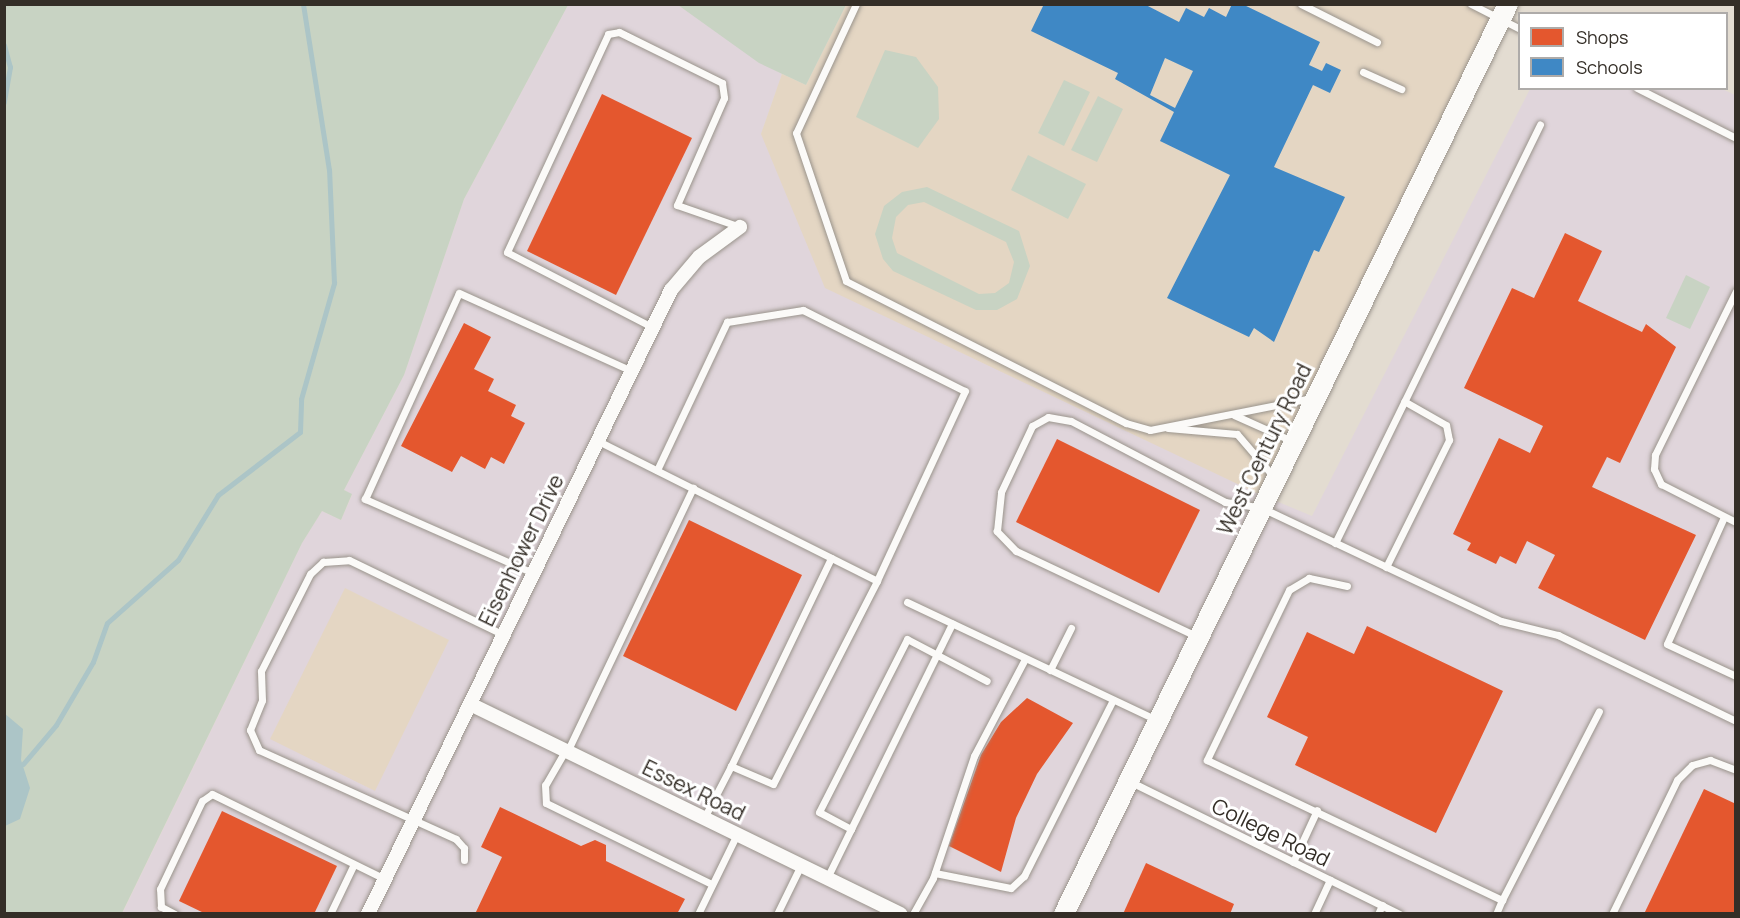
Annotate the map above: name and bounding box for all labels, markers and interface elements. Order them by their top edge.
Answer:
legend [1518,12,1728,90]
text: Shops [1576,25,1628,49]
text: Schools [1576,55,1643,79]
street label: West Century Road [1212,359,1316,539]
street label: Eisenhower Drive [473,470,569,630]
street label: Essex Road [639,754,749,826]
street label: College Road [1208,793,1334,871]

